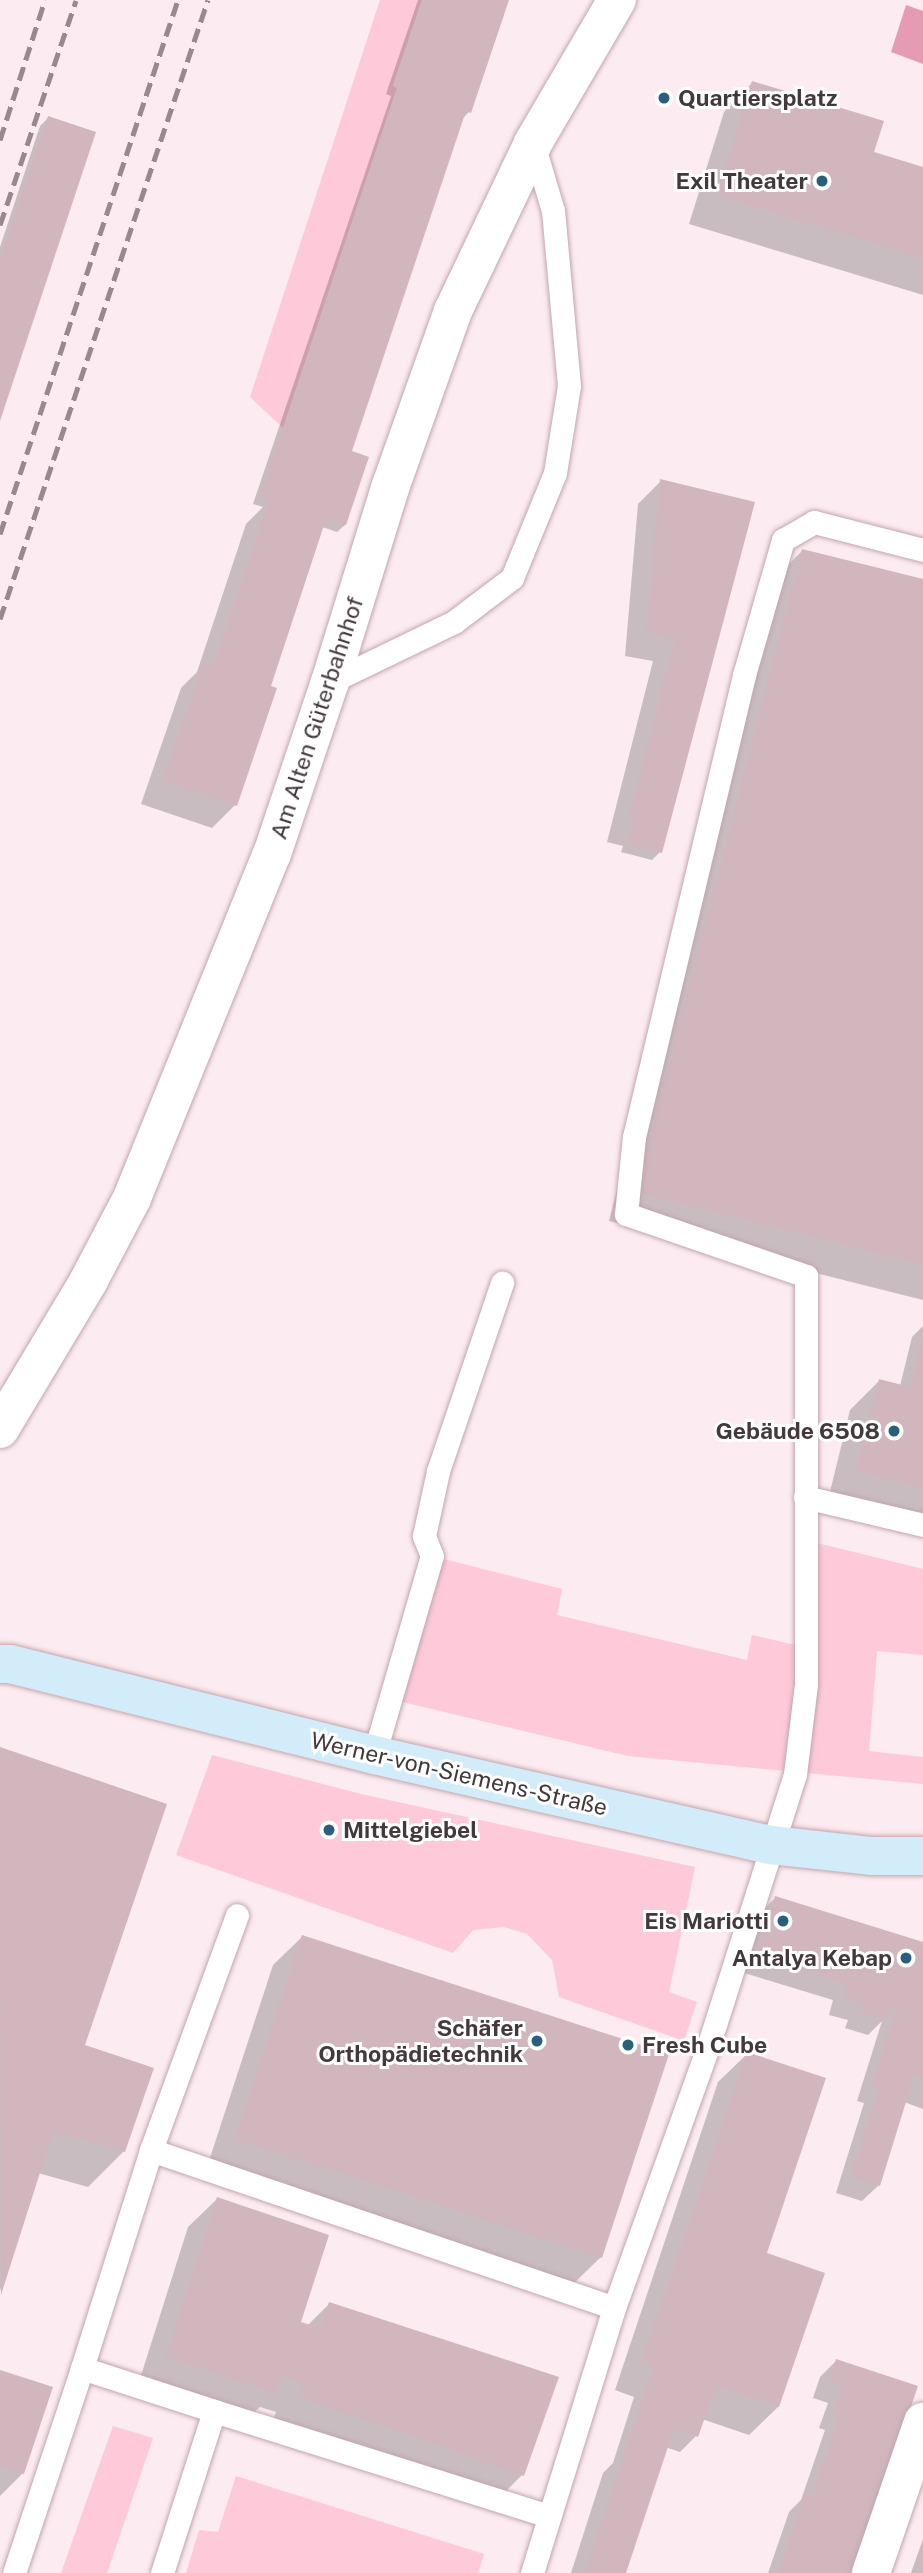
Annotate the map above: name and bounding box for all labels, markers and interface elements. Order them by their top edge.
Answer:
place label: Quartiersplatz [678,84,837,112]
marker: Quartiersplatz [656,90,672,106]
place label: Exil Theater [676,167,808,195]
marker: Exil Theater [814,173,830,189]
street label: Am Alten Güterbahnhof [265,593,369,843]
place label: Gebäude 6508 [715,1417,880,1445]
marker: Gebäude 6508 [886,1423,902,1439]
street label: Werner-von-Siemens-Straße [308,1726,610,1822]
place label: Mittelgiebel [343,1816,478,1844]
marker: Mittelgiebel [321,1822,337,1838]
place label: Eis Mariotti [644,1907,769,1935]
marker: Eis Mariotti [775,1913,791,1929]
place label: Antalya Kebap [732,1944,892,1972]
marker: Antalya Kebap [898,1950,914,1966]
place label: Schäfer Orthopädietechnik [318,2014,523,2068]
place label: Fresh Cube [642,2031,767,2059]
marker: Schäfer Orthopädietechnik [529,2033,545,2049]
marker: Fresh Cube [620,2037,636,2053]

